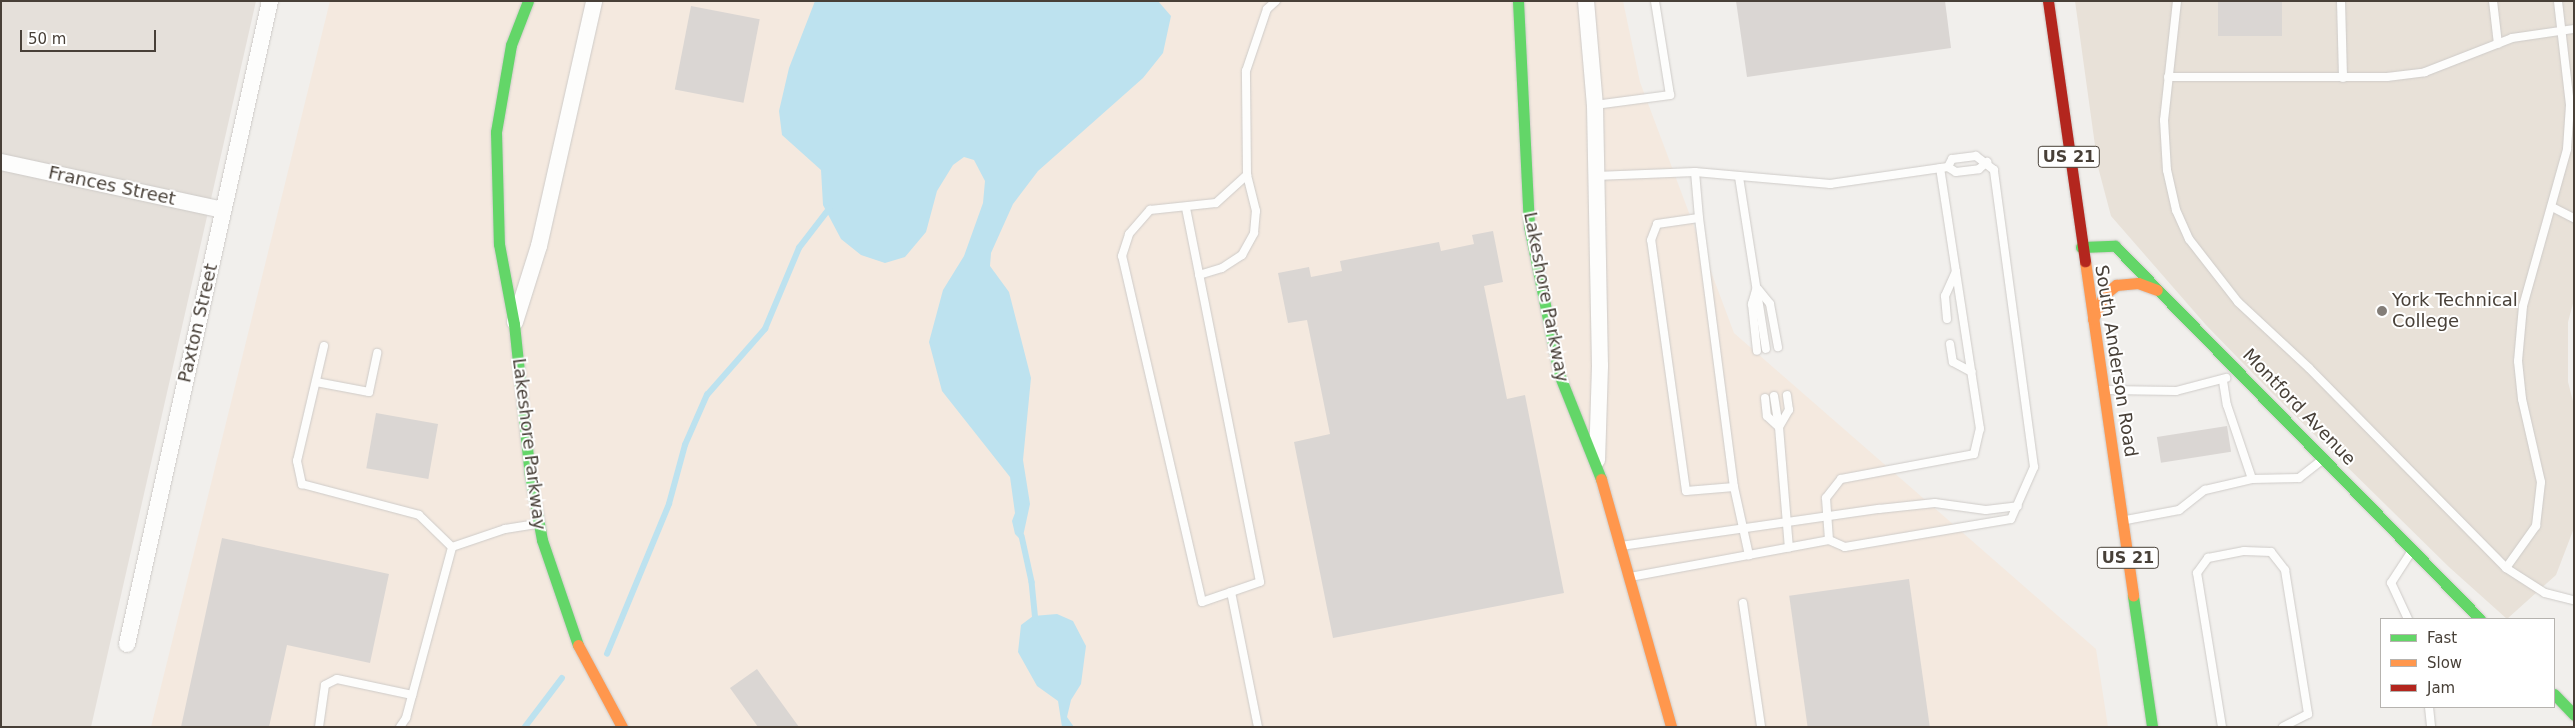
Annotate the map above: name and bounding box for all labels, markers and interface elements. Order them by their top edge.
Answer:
scale bar [22,20,159,52]
text: 50 m [28,30,66,48]
road number: US 21 [2038,144,2100,170]
street label: Frances Street [46,162,178,210]
street label: Lakeshore Parkway [1519,210,1573,384]
street label: Paxton Street [174,261,222,385]
street label: South Anderson Road [2090,263,2142,459]
place label: York Technical College [2392,290,2518,332]
marker: York Technical College [2376,305,2388,317]
street label: Montford Avenue [2238,344,2360,470]
street label: Lakeshore Parkway [508,357,550,531]
road number: US 21 [2097,544,2159,572]
legend [2380,618,2555,708]
text: Fast [2427,629,2457,647]
text: Slow [2427,654,2462,672]
text: Jam [2427,679,2455,697]

